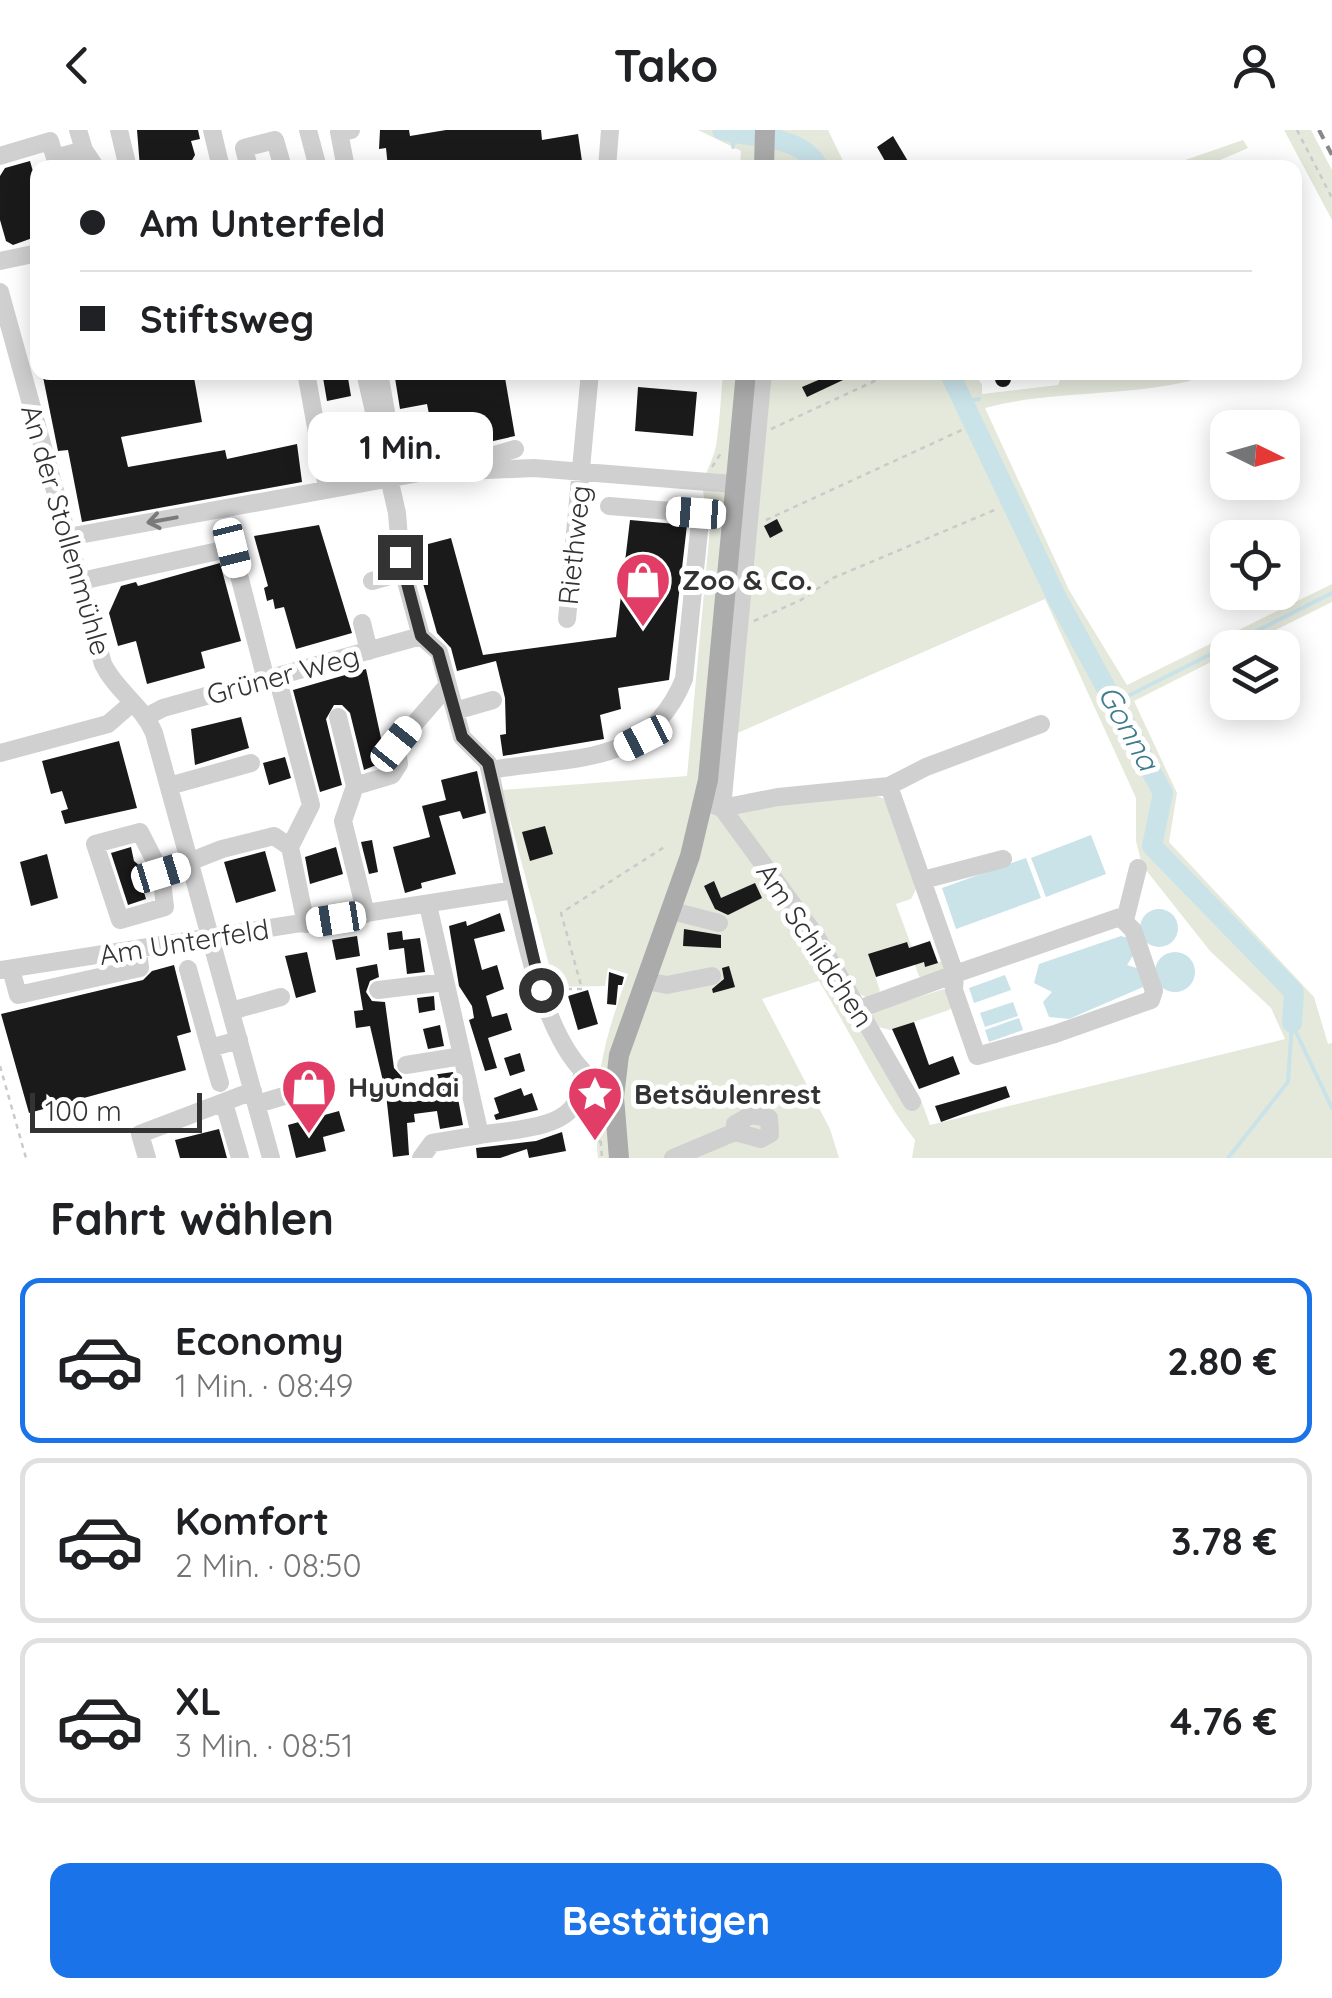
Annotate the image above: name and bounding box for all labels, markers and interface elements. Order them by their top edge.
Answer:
text: Tako [614,37,718,93]
icon: back [50,38,105,93]
icon: person [1227,38,1282,93]
text: Am Unterfeld [140,199,385,247]
text: Stiftsweg [140,295,314,343]
street label: An der Stollenmühle [14,400,119,659]
north arrow [1210,410,1300,500]
map controls [1210,410,1300,720]
callout: 1 Min. [308,412,492,482]
text: 1 Min. [359,427,442,467]
street label: Riethweg [550,483,597,607]
car [665,496,727,530]
one-way arrow [146,511,179,530]
car [210,515,254,581]
button: locate [1210,520,1300,610]
route end [378,535,423,580]
shop icon: Zoo & Co. [613,550,673,629]
place label: Zoo & Co. [682,562,812,597]
button: layers [1210,630,1300,720]
street label: Grüner Weg [203,637,363,712]
water label: Gonna [1090,678,1169,778]
car [365,711,427,777]
car [609,711,677,765]
car [128,850,194,896]
street label: Am Schildchen [749,856,882,1034]
car [304,899,368,939]
street label: Am Unterfeld [97,911,271,972]
route start [519,968,564,1013]
shop icon: Hyundai [279,1057,339,1136]
place icon: Betsäulenrest [565,1064,625,1143]
place label: Hyundai [348,1069,459,1104]
place label: Betsäulenrest [634,1076,822,1111]
scale bar [30,1088,202,1133]
text: 100 m [45,1093,122,1128]
text: Fahrt wählen [50,1190,334,1246]
icon: car [55,1316,145,1406]
text: Economy [175,1317,344,1365]
text: 2.80 € [1167,1337,1277,1385]
text: 1 Min. · 08:49 [175,1365,353,1405]
icon: car [55,1496,145,1586]
text: Komfort [175,1497,329,1545]
text: 3.78 € [1171,1517,1277,1565]
text: 2 Min. · 08:50 [175,1545,362,1585]
icon: car [55,1676,145,1766]
text: XL [175,1677,221,1725]
text: 4.76 € [1170,1697,1277,1745]
text: 3 Min. · 08:51 [175,1725,353,1765]
button: Bestätigen [50,1863,1282,1978]

